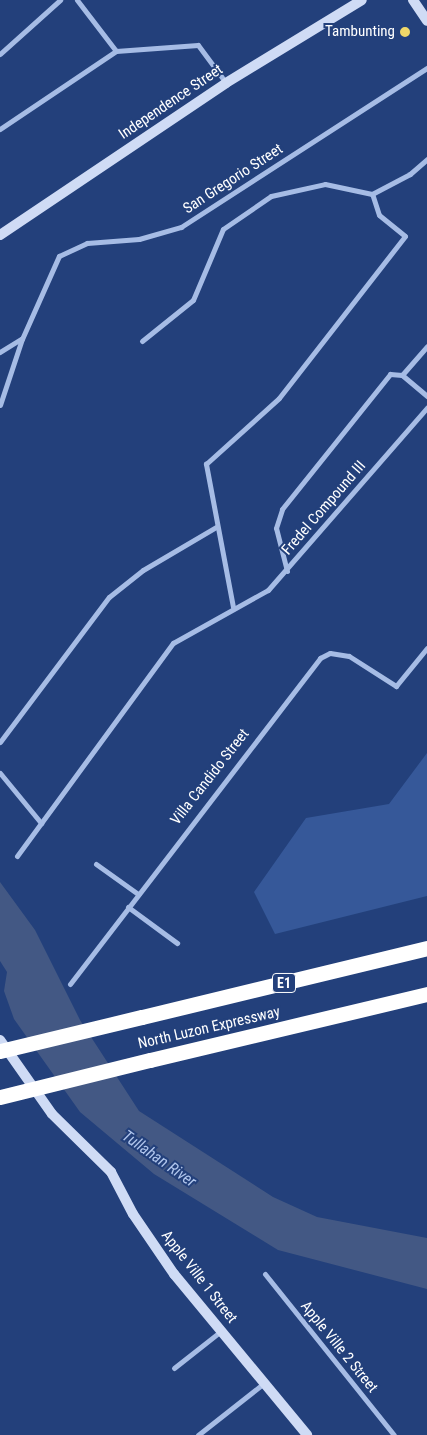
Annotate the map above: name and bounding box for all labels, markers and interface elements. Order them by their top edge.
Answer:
place label: Tambunting [325,23,395,41]
marker: Tambunting [399,26,411,38]
street label: Independence Street [116,61,226,143]
street label: San Gregorio Street [180,140,286,218]
street label: Fredel Compound III [278,457,370,559]
street label: Villa Candido Street [167,725,253,829]
road number: E1 [272,971,296,994]
street label: North Luzon Expressway [136,1003,282,1053]
water label: Tullahan River [118,1127,200,1191]
street label: Apple Ville 1 Street [157,1227,241,1327]
street label: Apple Ville 2 Street [297,1298,381,1396]

